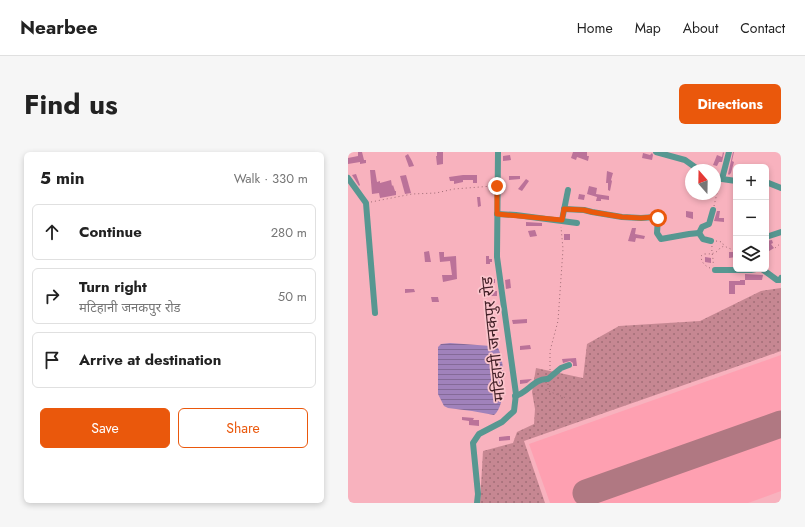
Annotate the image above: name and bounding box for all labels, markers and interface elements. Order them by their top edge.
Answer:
text: Nearbee [20,14,98,41]
text: Home [577,18,613,38]
text: Map [635,18,661,38]
text: About [683,18,718,38]
text: Contact [740,18,785,38]
text: Find us [24,84,118,125]
button: Directions [679,84,781,124]
north arrow [685,164,721,200]
map controls [733,164,769,272]
button: + [733,164,769,200]
text: 5 min [40,166,84,190]
text: Walk · 330 m [234,169,308,188]
route end [488,177,506,195]
button: − [733,200,769,236]
route start [649,209,667,227]
icon: ahead [41,221,63,243]
text: Continue [79,221,142,243]
text: 280 m [271,223,307,242]
button: layers [733,236,769,272]
street label: मटिहानी जनकपुर रोड [475,275,511,402]
text: Turn right [79,276,147,298]
icon: right [41,285,63,307]
text: 50 m [278,287,307,306]
text: मटिहानी जनकपुर रोड [79,298,181,317]
icon: arrive [41,349,63,371]
text: Arrive at destination [79,349,221,371]
button: Save [40,408,170,448]
button: Share [178,408,308,448]

